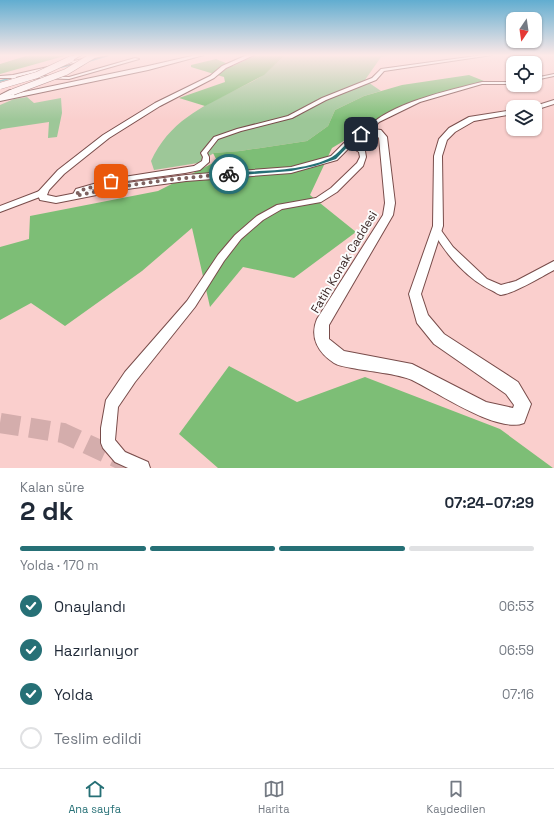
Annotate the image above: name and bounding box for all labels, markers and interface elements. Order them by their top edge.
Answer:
north arrow [506,12,542,48]
map controls [506,12,542,136]
button: locate [506,56,542,92]
button: layers [506,100,542,136]
pin [344,117,378,151]
icon: home [350,123,372,145]
courier [209,154,249,194]
icon: bike [218,163,240,185]
pin [94,164,128,198]
icon: bag [100,170,122,192]
street label: Fatih Konak Caddesi [307,208,381,316]
text: Kalan süre [20,479,85,496]
text: 07:24–07:29 [445,493,534,512]
text: 2 dk [20,494,73,528]
text: Yolda · 170 m [20,557,99,574]
icon: check [20,595,42,617]
text: Onaylandı [54,597,126,616]
text: 06:53 [499,598,534,615]
icon: check [20,639,42,661]
text: Hazırlanıyor [54,641,139,660]
text: 06:59 [499,642,534,659]
icon: check [20,683,42,705]
text: Yolda [54,685,93,704]
text: 07:16 [502,686,534,703]
text: Teslim edildi [54,729,141,748]
tab: Ana sayfa [68,778,121,816]
tab: Harita [258,778,290,816]
tab: Kaydedilen [427,778,486,816]

